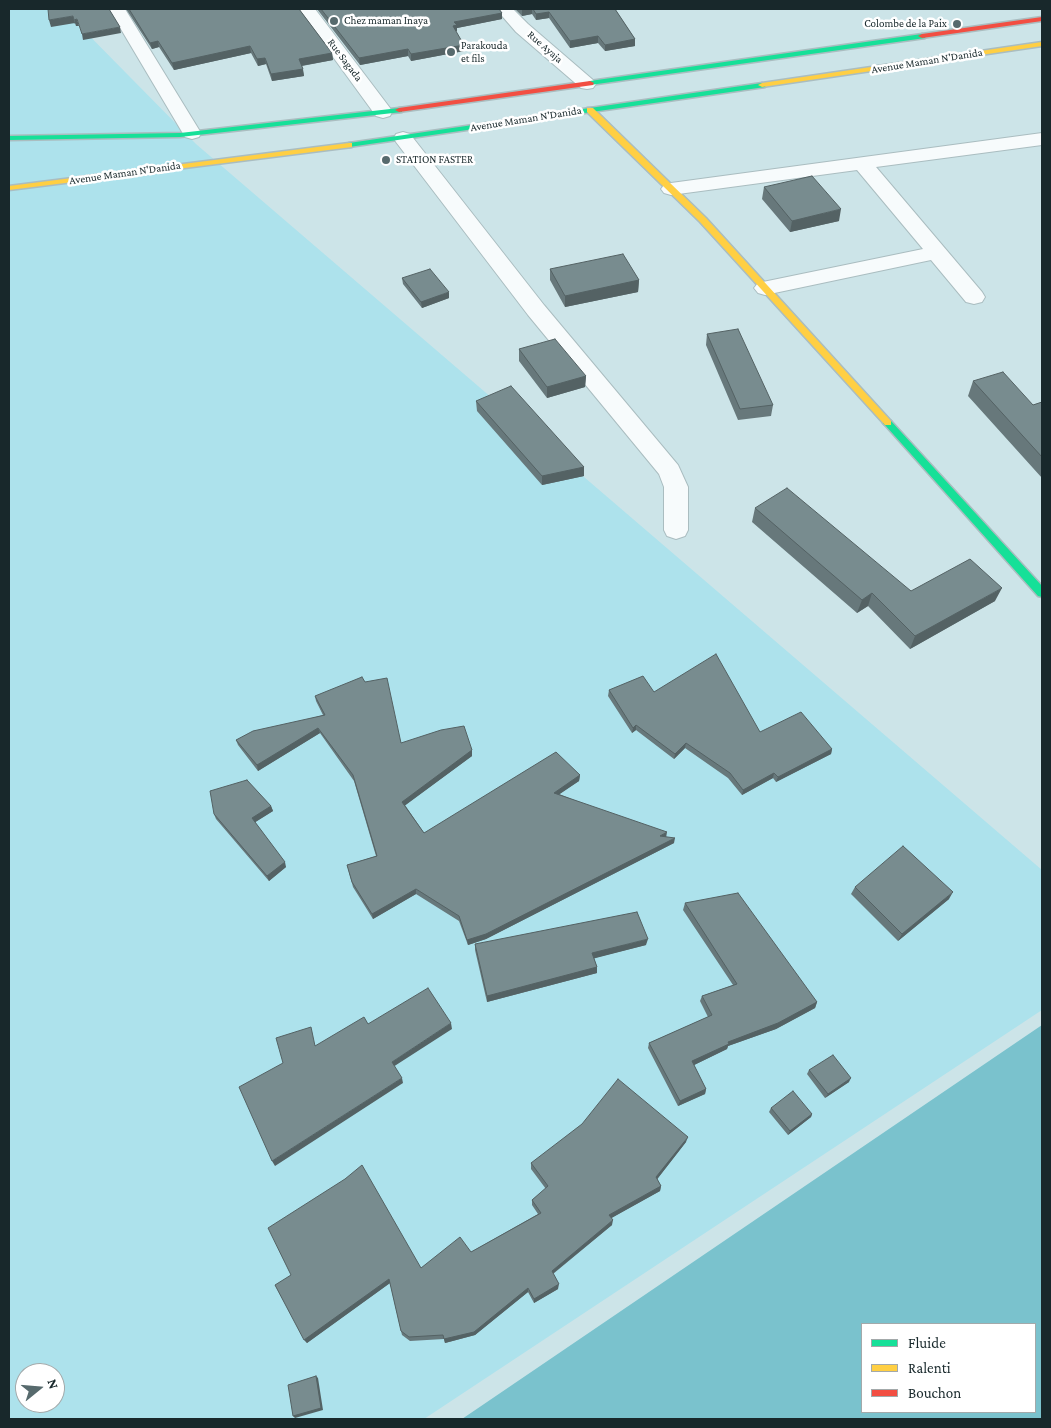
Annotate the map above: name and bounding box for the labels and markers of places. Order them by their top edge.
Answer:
place label: Chez maman Inaya [344,14,428,28]
marker: Chez maman Inaya [328,15,340,27]
place label: Colombe de la Paix [864,17,947,31]
marker: Colombe de la Paix [951,18,963,30]
place label: Parakouda et fils [461,39,508,65]
marker: Parakouda et fils [445,46,457,58]
place label: STATION FASTER [396,153,473,167]
marker: STATION FASTER [380,154,392,166]

